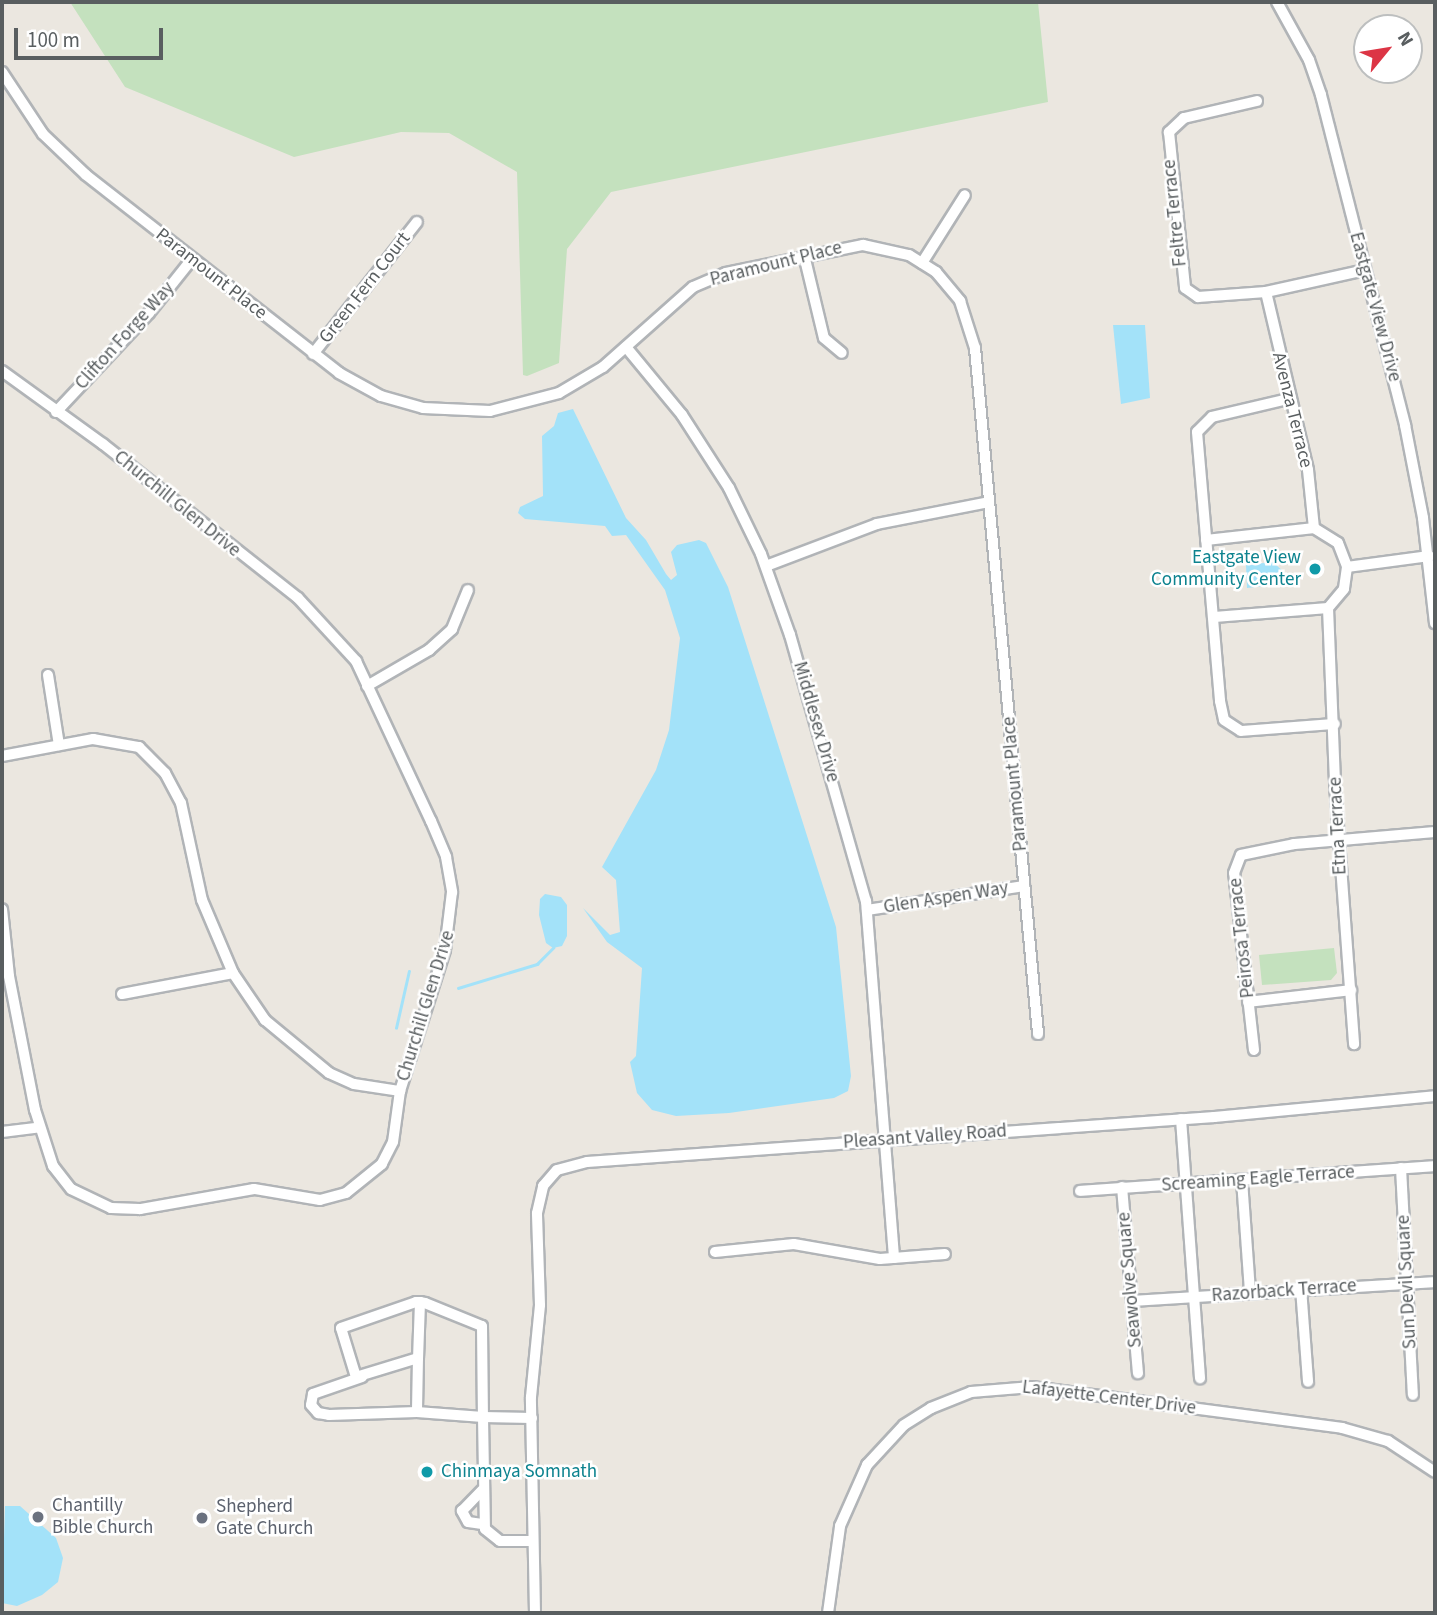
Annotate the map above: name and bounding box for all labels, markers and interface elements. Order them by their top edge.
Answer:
scale bar [18,14,166,58]
north arrow [1353,14,1423,84]
text: 100 m [27,25,80,55]
text: N [1390,27,1420,51]
street label: Feltre Terrace [1158,158,1192,268]
street label: Paramount Place [151,223,271,325]
street label: Green Fern Court [314,228,416,348]
street label: Eastgate View Drive [1344,230,1406,384]
street label: Paramount Place [708,237,844,291]
street label: Clifton Forge Way [71,277,179,395]
street label: Avenza Terrace [1267,350,1317,470]
street label: Churchill Glen Drive [109,446,245,562]
place label: Eastgate View Community Center [1151,547,1301,591]
marker: Eastgate View Community Center [1307,561,1323,577]
street label: Middlesex Drive [788,659,844,785]
street label: Paramount Place [998,716,1032,852]
street label: Etna Terrace [1324,776,1352,876]
street label: Glen Aspen Way [882,877,1010,919]
street label: Peirosa Terrace [1224,877,1260,999]
street label: Churchill Glen Drive [392,928,460,1084]
street label: Pleasant Valley Road [842,1120,1008,1154]
street label: Screaming Eagle Terrace [1161,1161,1355,1197]
street label: Seawolve Square [1113,1211,1147,1349]
street label: Sun Devil Square [1392,1214,1422,1350]
street label: Razorback Terrace [1211,1275,1357,1307]
street label: Lafayette Center Drive [1021,1376,1197,1420]
place label: Chinmaya Somnath [441,1461,597,1483]
marker: Chinmaya Somnath [419,1464,435,1480]
place label: Chantilly Bible Church [52,1495,153,1539]
place label: Shepherd Gate Church [216,1496,313,1540]
marker: Chantilly Bible Church [30,1509,46,1525]
marker: Shepherd Gate Church [194,1510,210,1526]

